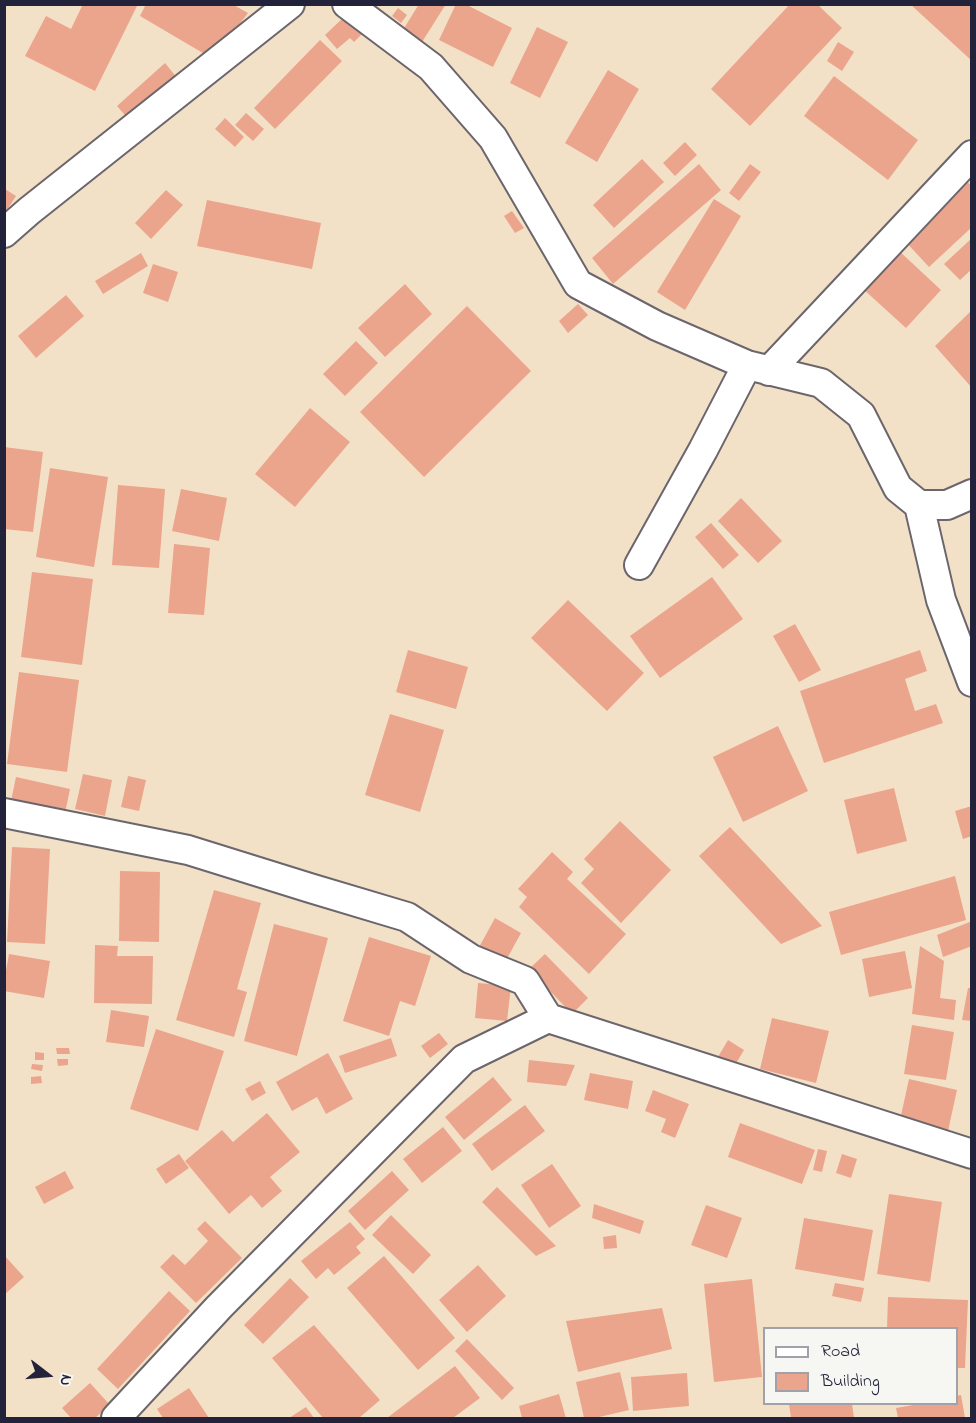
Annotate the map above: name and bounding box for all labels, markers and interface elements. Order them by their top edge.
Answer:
legend [763,1327,958,1405]
text: Road [821,1339,860,1365]
north arrow [18,1345,78,1405]
text: Building [821,1369,880,1395]
text: N [52,1371,78,1388]

